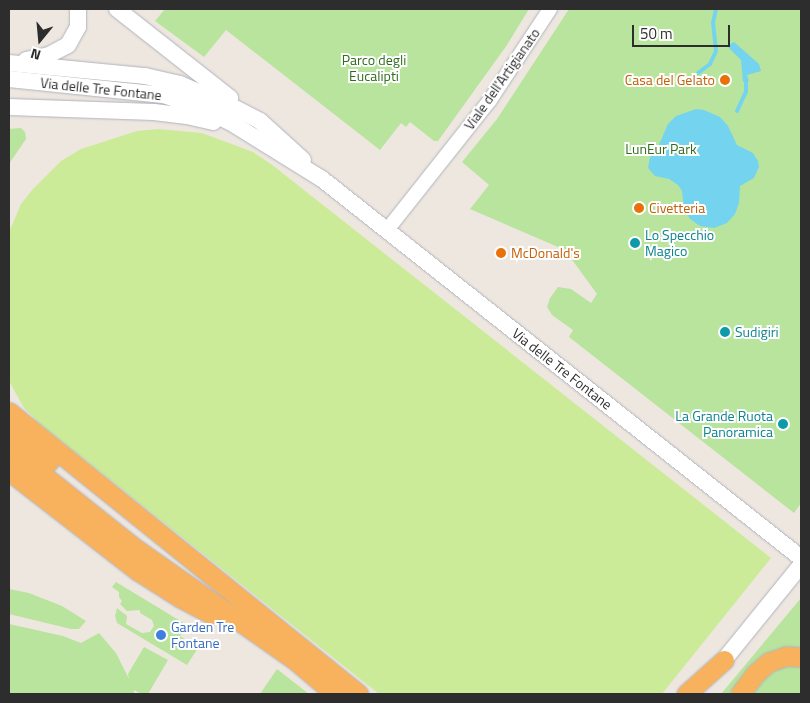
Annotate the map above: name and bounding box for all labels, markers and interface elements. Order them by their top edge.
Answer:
north arrow [15,15,65,65]
scale bar [635,15,732,47]
text: 50 m [640,22,673,45]
street label: Viale dell'Artigianato [461,25,543,133]
text: N [28,43,43,66]
park label: Parco degli Eucalipti [342,52,406,84]
place label: Casa del Gelato [625,72,715,88]
street label: Via delle Tre Fontane [39,74,163,104]
marker: Casa del Gelato [719,74,731,86]
park label: LunEur Park [625,141,697,157]
place label: Civetteria [649,200,705,216]
marker: Civetteria [633,202,645,214]
place label: Lo Specchio Magico [645,227,714,260]
marker: Lo Specchio Magico [629,237,641,249]
place label: McDonald's [511,245,580,261]
marker: McDonald's [495,247,507,259]
place label: Sudigiri [735,324,779,340]
street label: Via delle Tre Fontane [509,325,615,413]
marker: Sudigiri [719,326,731,338]
place label: La Grande Ruota Panoramica [675,408,773,441]
marker: La Grande Ruota Panoramica [777,418,789,430]
place label: Garden Tre Fontane [171,619,234,652]
marker: Garden Tre Fontane [155,629,167,641]

